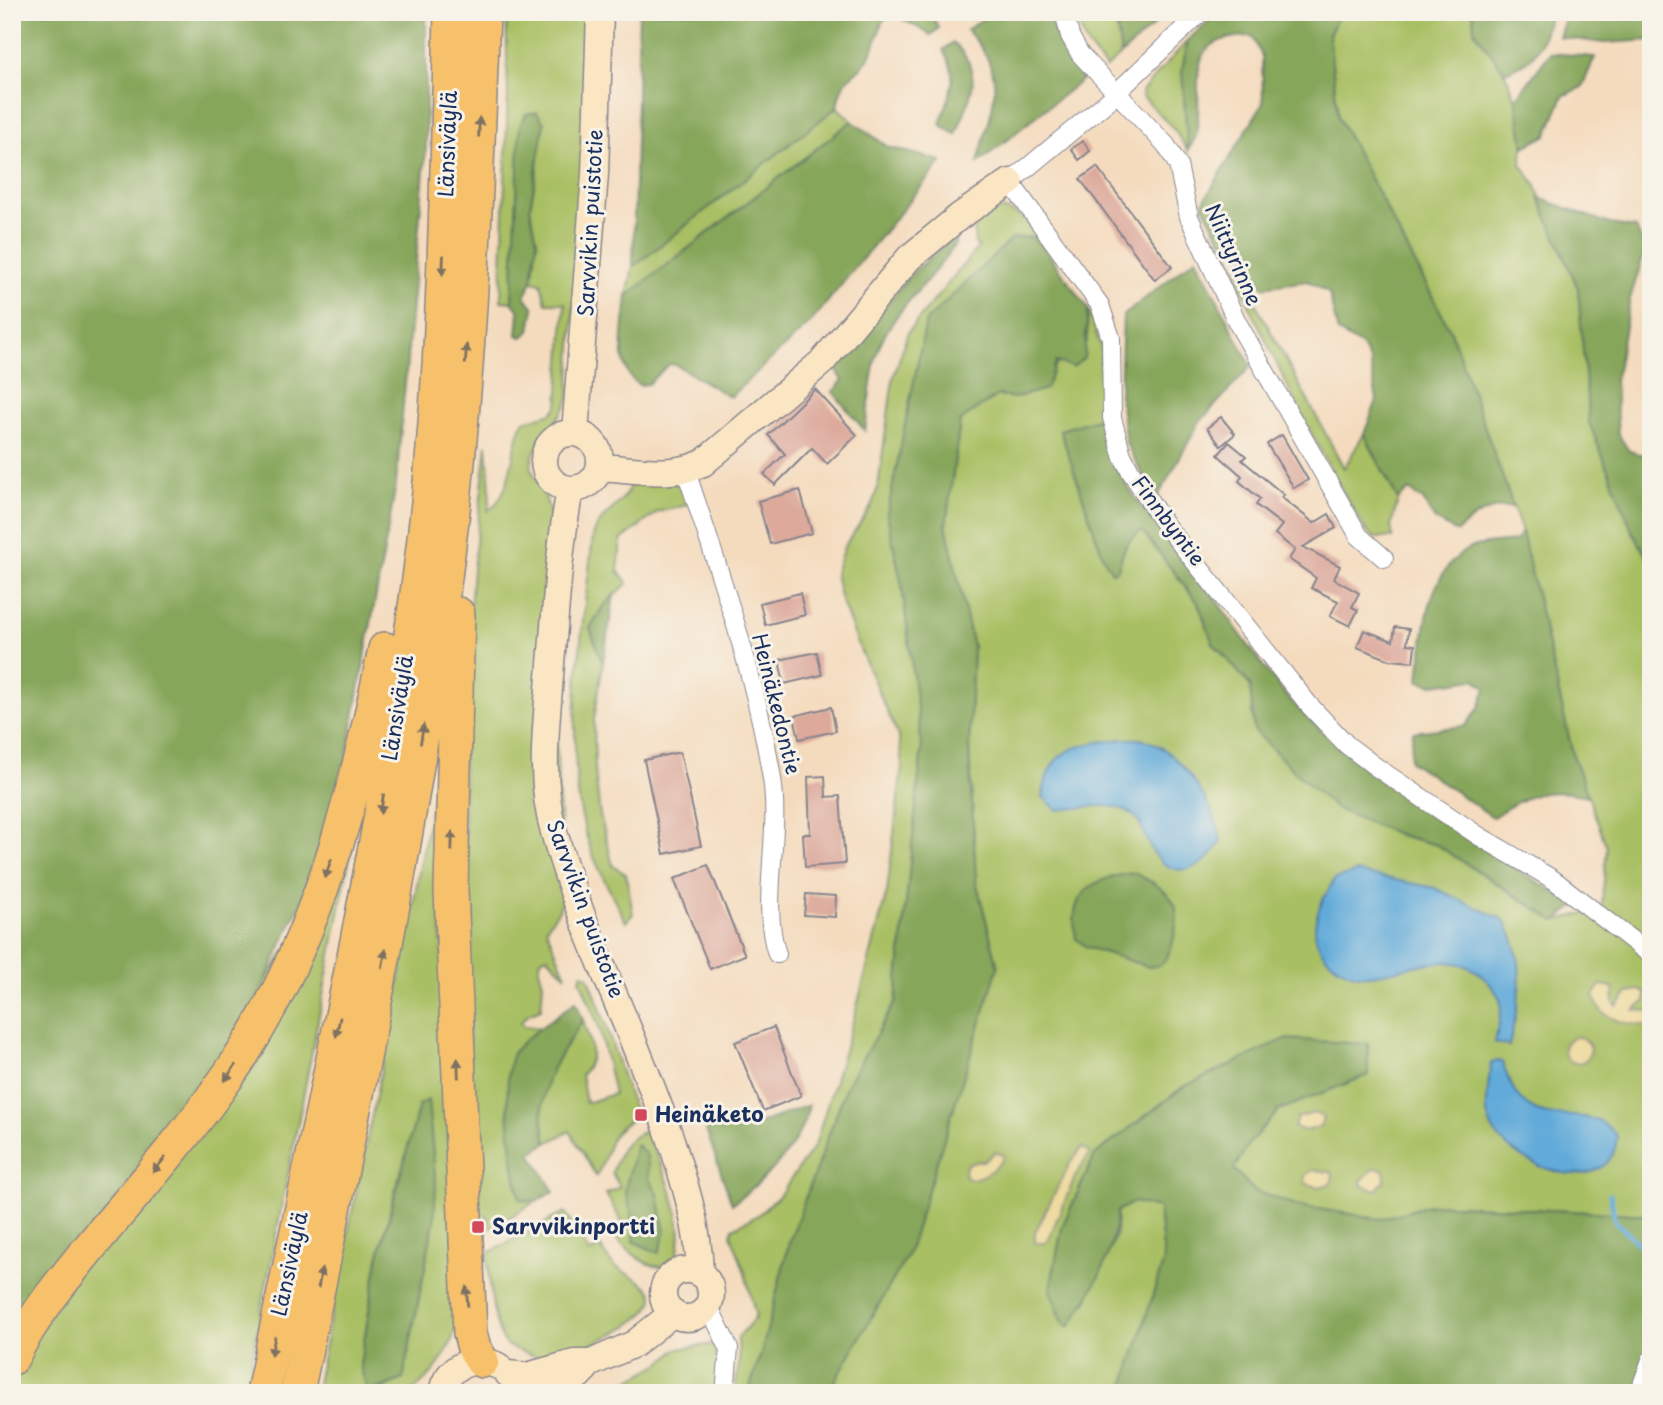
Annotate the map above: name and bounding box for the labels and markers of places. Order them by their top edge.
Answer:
place label: Heinäketo [655,1097,764,1129]
marker: Heinäketo [633,1107,649,1123]
place label: Sarvvikinportti [492,1209,655,1241]
marker: Sarvvikinportti [470,1219,486,1235]

